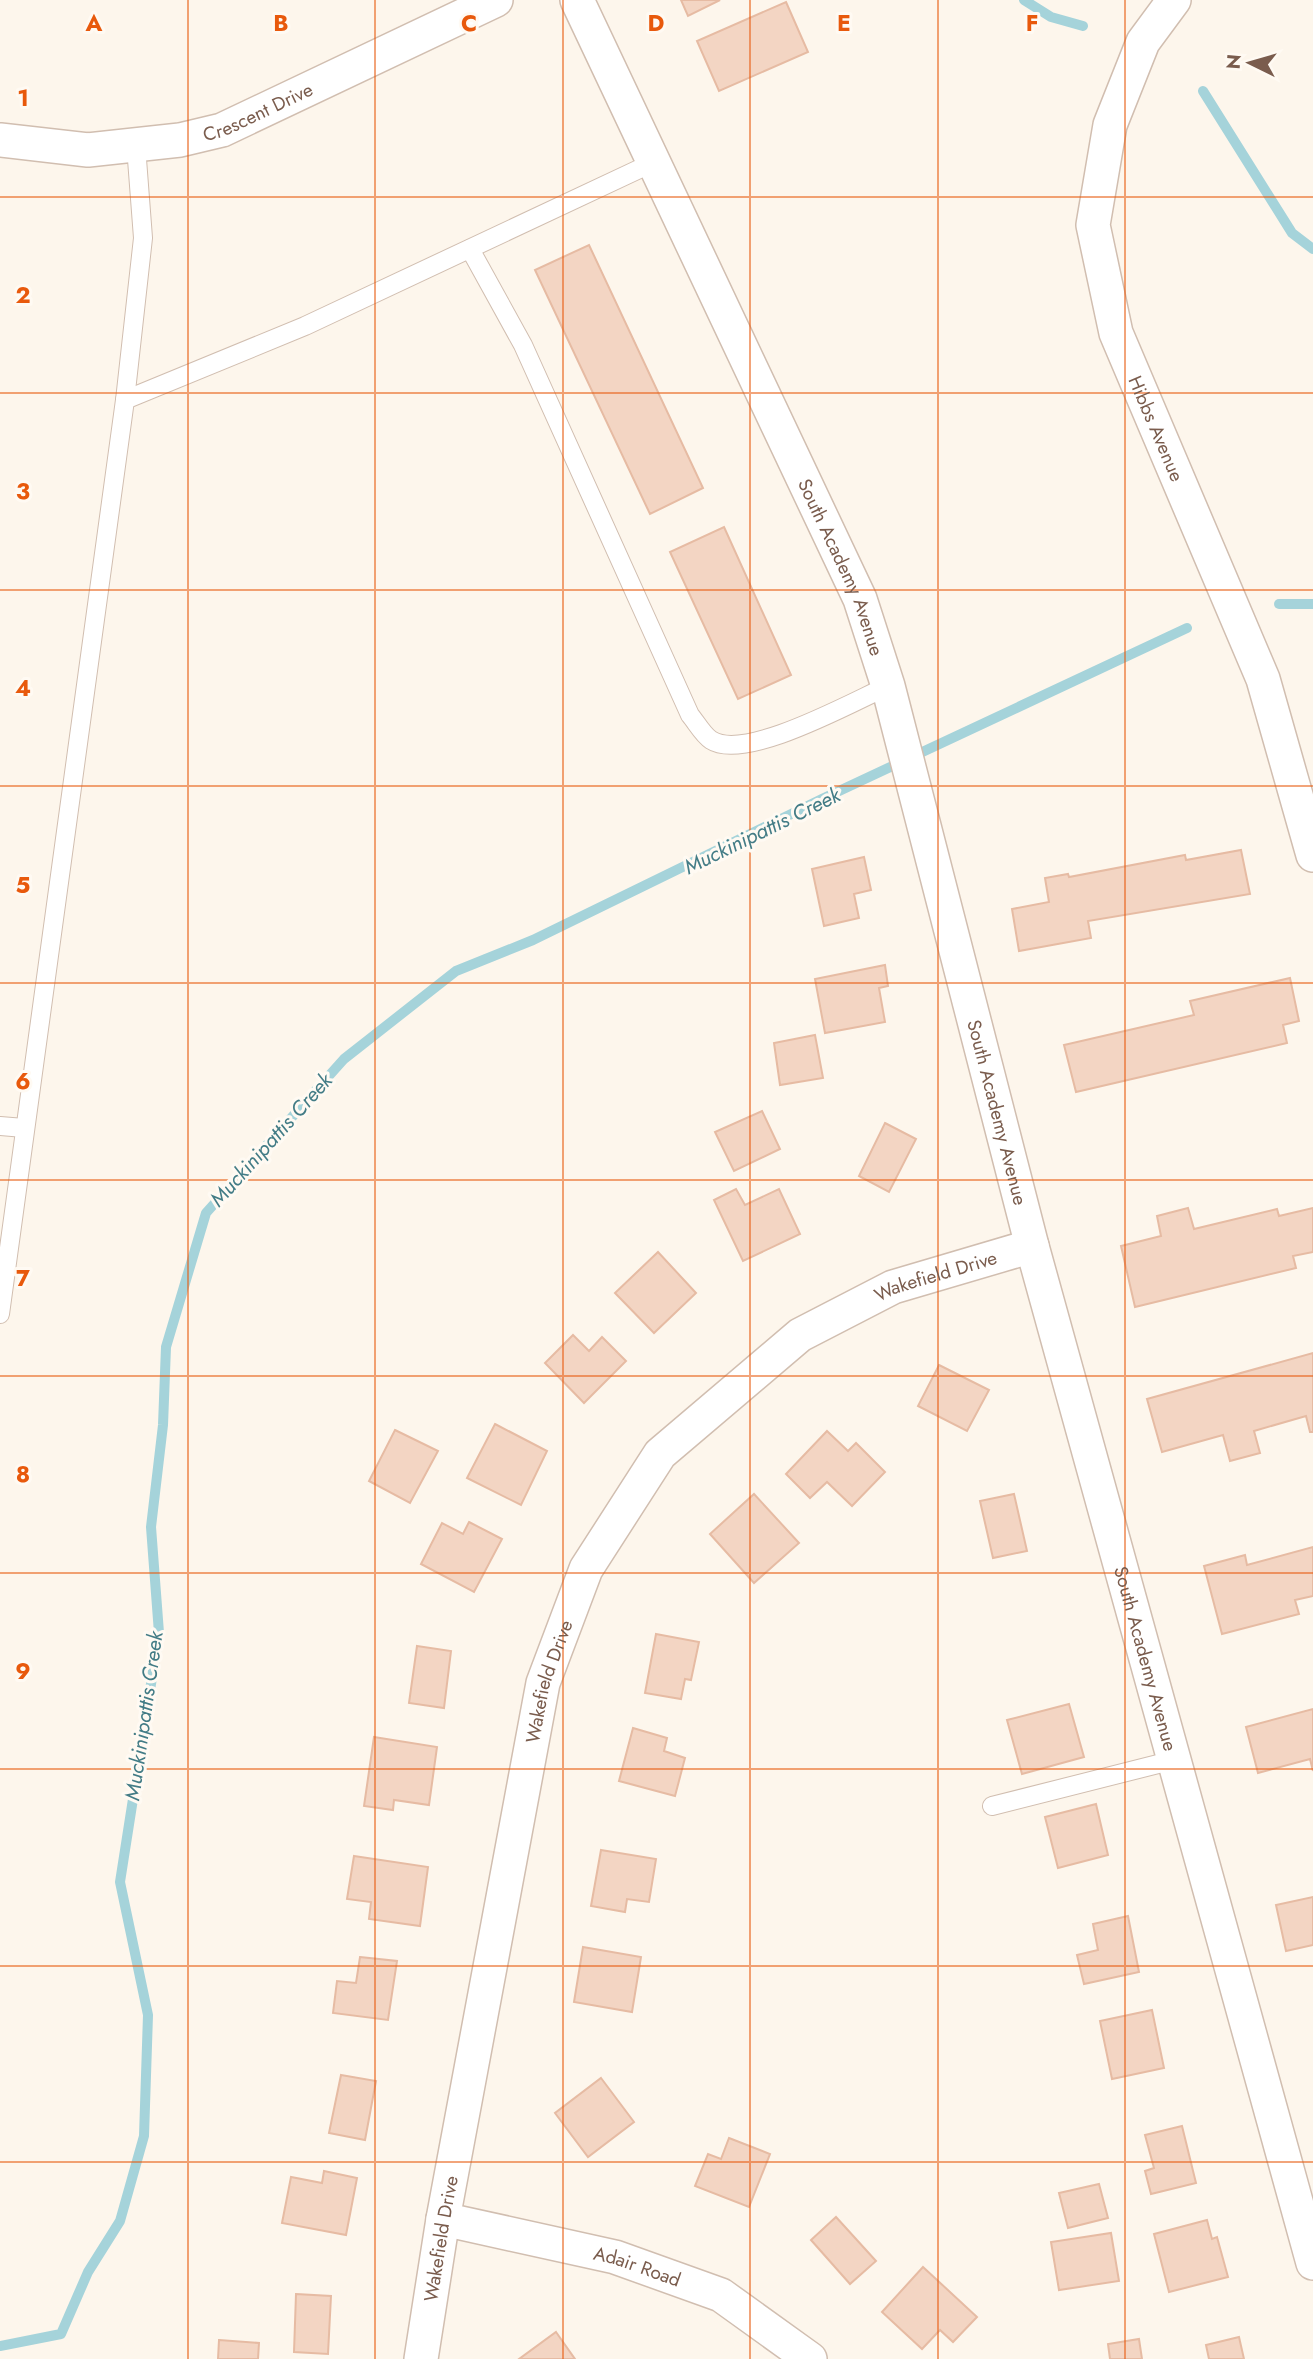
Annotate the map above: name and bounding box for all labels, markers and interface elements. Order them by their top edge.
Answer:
text: A [85,6,103,40]
text: B [273,6,289,40]
text: C [461,6,477,40]
text: D [648,6,665,40]
text: E [837,6,851,40]
text: F [1026,6,1038,40]
north arrow [1215,28,1285,98]
text: N [1219,53,1248,70]
street label: Crescent Drive [200,75,317,148]
text: 1 [17,81,29,115]
text: 2 [15,278,31,312]
street label: Hibbs Avenue [1122,371,1191,486]
text: 3 [16,474,30,508]
street label: South Academy Avenue [792,474,891,659]
text: 4 [15,671,31,705]
water label: Muckinipattis Creek [679,780,846,882]
text: 5 [16,868,30,902]
street label: South Academy Avenue [961,1017,1034,1208]
text: 6 [15,1064,31,1098]
water label: Muckinipattis Creek [203,1066,340,1213]
street label: Wakefield Drive [869,1244,1000,1308]
text: 7 [16,1261,30,1295]
text: 8 [16,1457,30,1491]
street label: South Academy Avenue [1108,1563,1184,1754]
street label: Wakefield Drive [519,1616,579,1745]
water label: Muckinipattis Creek [117,1628,171,1803]
text: 9 [15,1654,31,1688]
street label: Wakefield Drive [417,2173,464,2303]
street label: Adair Road [591,2239,685,2293]

